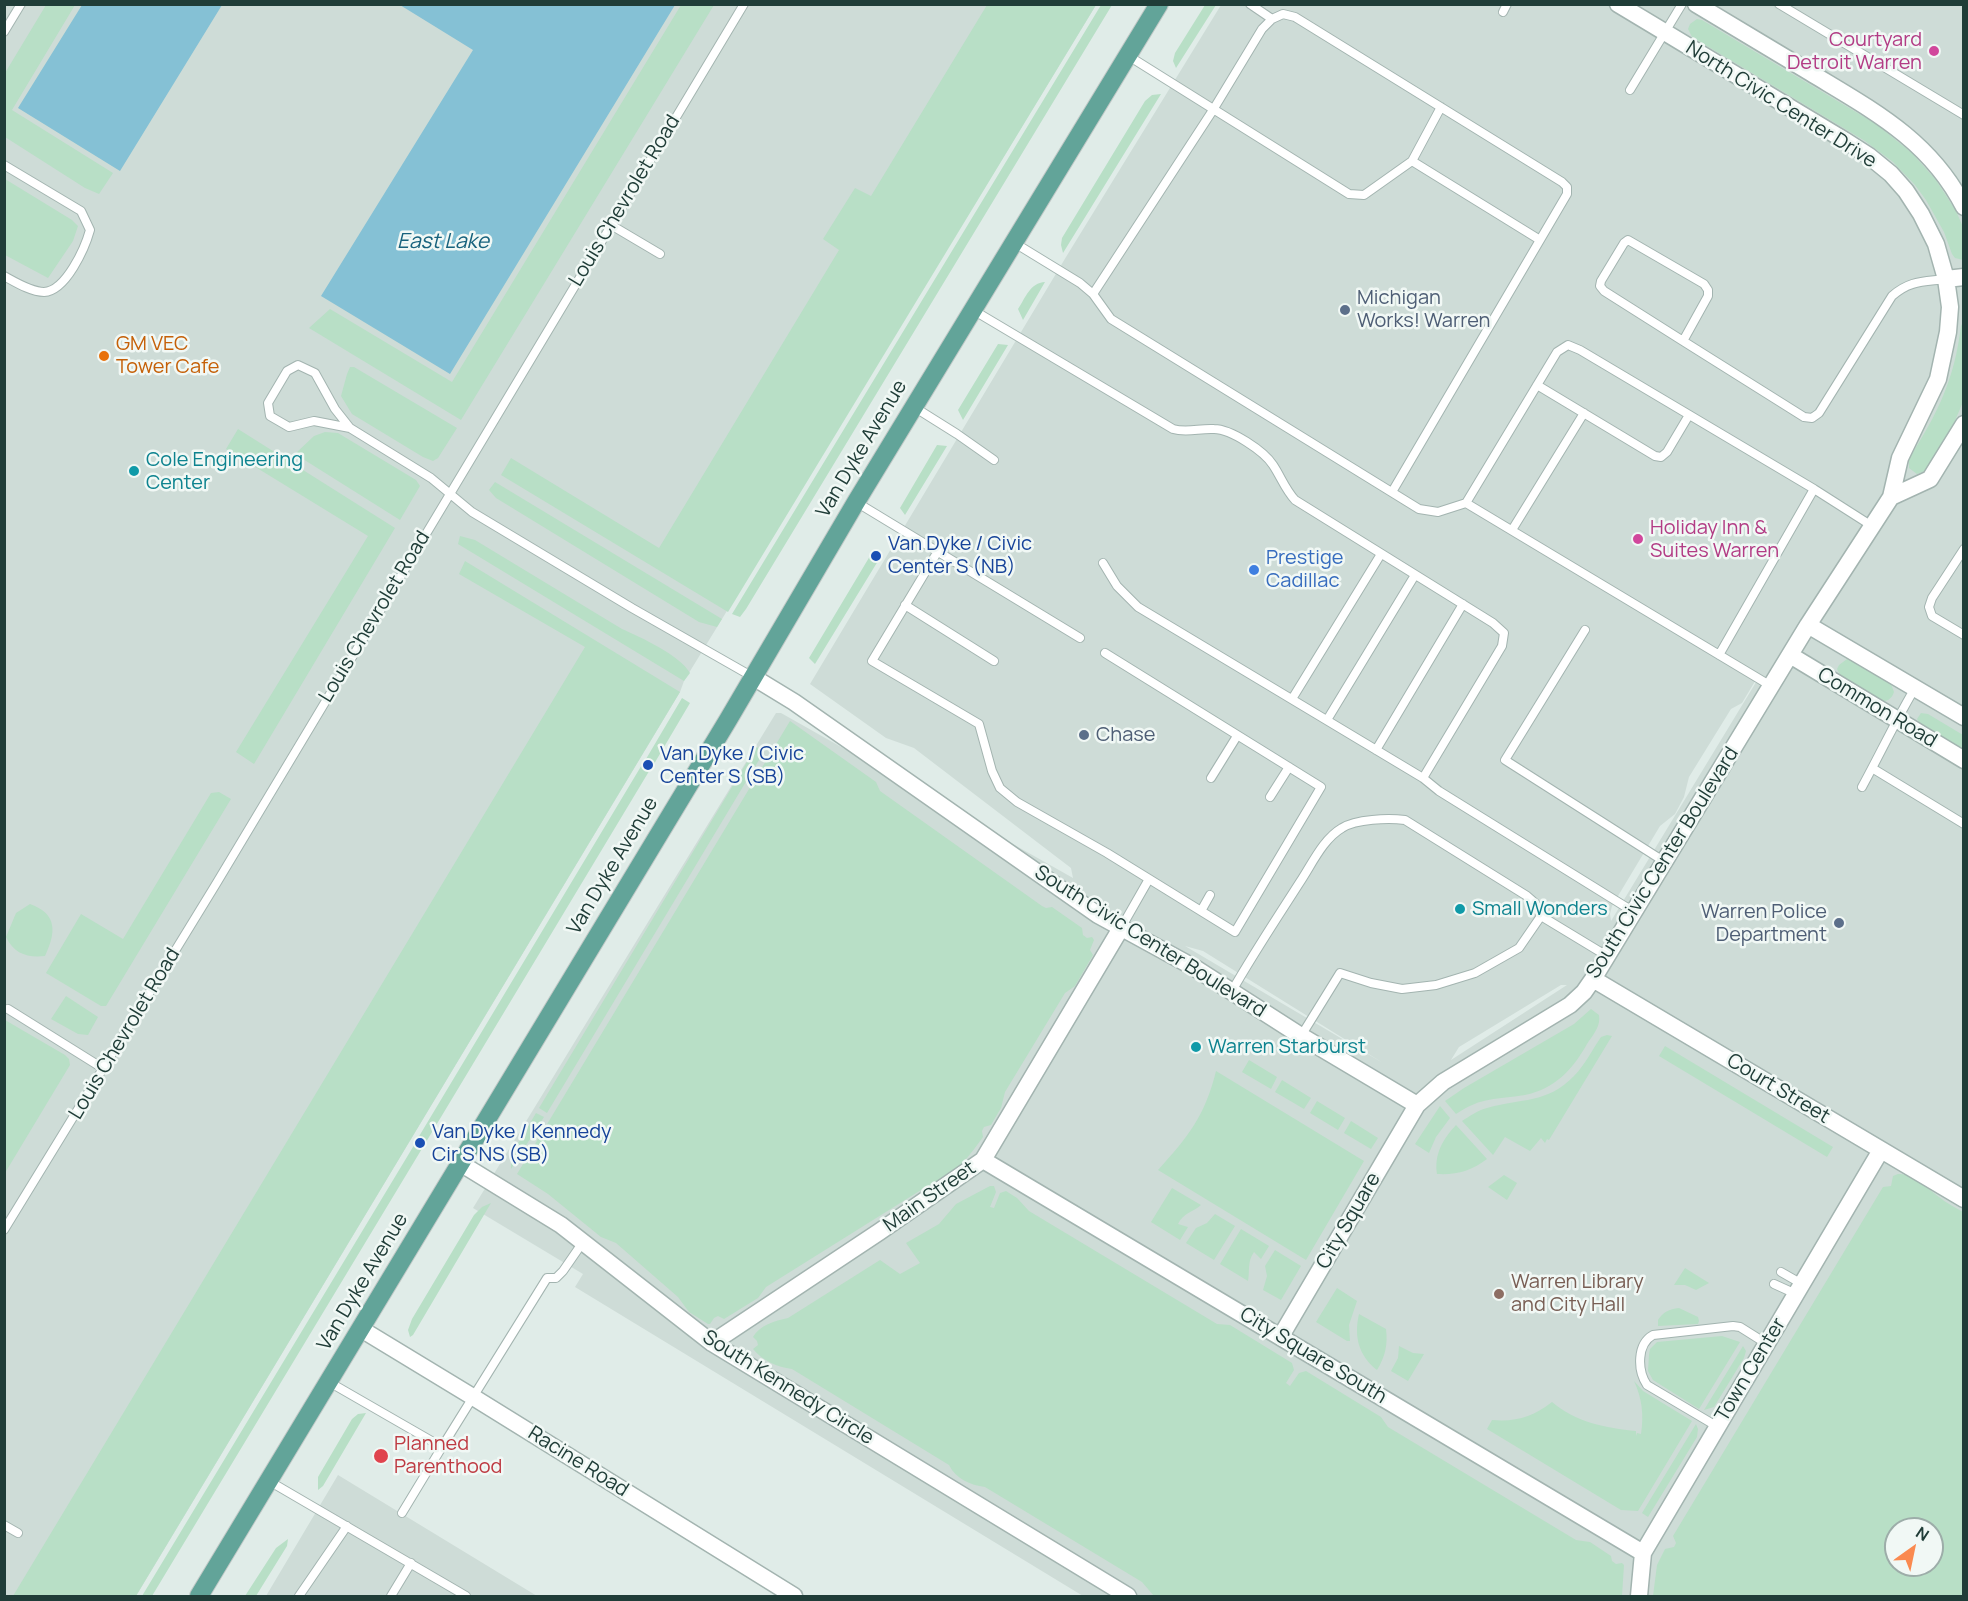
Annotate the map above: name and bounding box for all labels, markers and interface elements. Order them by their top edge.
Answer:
place label: Courtyard Detroit Warren [1787,28,1922,75]
street label: North Civic Center Drive [1681,36,1881,174]
marker: Courtyard Detroit Warren [1927,44,1941,58]
street label: Louis Chevrolet Road [564,111,686,291]
water label: East Lake [397,229,489,255]
place label: Michigan Works! Warren [1357,286,1490,333]
marker: Michigan Works! Warren [1338,303,1352,317]
place label: GM VEC Tower Cafe [116,332,219,379]
marker: GM VEC Tower Cafe [97,349,111,363]
street label: Van Dyke Avenue [812,376,912,522]
place label: Cole Engineering Center [146,448,303,495]
marker: Cole Engineering Center [127,464,141,478]
place label: Holiday Inn & Suites Warren [1650,516,1779,563]
street label: Louis Chevrolet Road [314,527,436,707]
place label: Van Dyke / Civic Center S (NB) [888,532,1032,579]
marker: Holiday Inn & Suites Warren [1631,532,1645,546]
place label: Prestige Cadillac [1266,546,1343,593]
marker: Van Dyke / Civic Center S (NB) [869,549,883,563]
marker: Prestige Cadillac [1247,563,1261,577]
street label: Common Road [1813,663,1941,753]
place label: Chase [1096,723,1155,747]
marker: Chase [1077,728,1091,742]
place label: Van Dyke / Civic Center S (SB) [660,742,804,789]
street label: South Civic Center Boulevard [1582,743,1744,983]
marker: Van Dyke / Civic Center S (SB) [641,758,655,772]
street label: Van Dyke Avenue [563,793,663,939]
street label: South Civic Center Boulevard [1030,861,1270,1023]
place label: Small Wonders [1472,897,1608,921]
place label: Warren Police Department [1701,900,1827,947]
marker: Small Wonders [1453,902,1467,916]
marker: Warren Police Department [1832,916,1846,930]
street label: Louis Chevrolet Road [64,944,186,1124]
place label: Warren Starburst [1208,1035,1366,1059]
marker: Warren Starburst [1189,1040,1203,1054]
street label: Court Street [1722,1049,1834,1129]
place label: Van Dyke / Kennedy Cir S NS (SB) [432,1120,612,1167]
marker: Van Dyke / Kennedy Cir S NS (SB) [413,1136,427,1150]
street label: Main Street [879,1156,981,1238]
street label: City Square [1312,1169,1386,1273]
street label: Van Dyke Avenue [313,1209,413,1355]
place label: Warren Library and City Hall [1511,1270,1644,1317]
marker: Warren Library and City Hall [1492,1287,1506,1301]
street label: City Square South [1235,1303,1391,1409]
street label: Town Center [1711,1314,1791,1426]
street label: South Kennedy Circle [698,1326,878,1450]
street label: Racine Road [523,1422,633,1502]
place label: Planned Parenthood [394,1432,502,1479]
marker: Planned Parenthood [372,1447,390,1465]
north arrow [1884,1517,1944,1577]
text: N [1912,1521,1934,1546]

